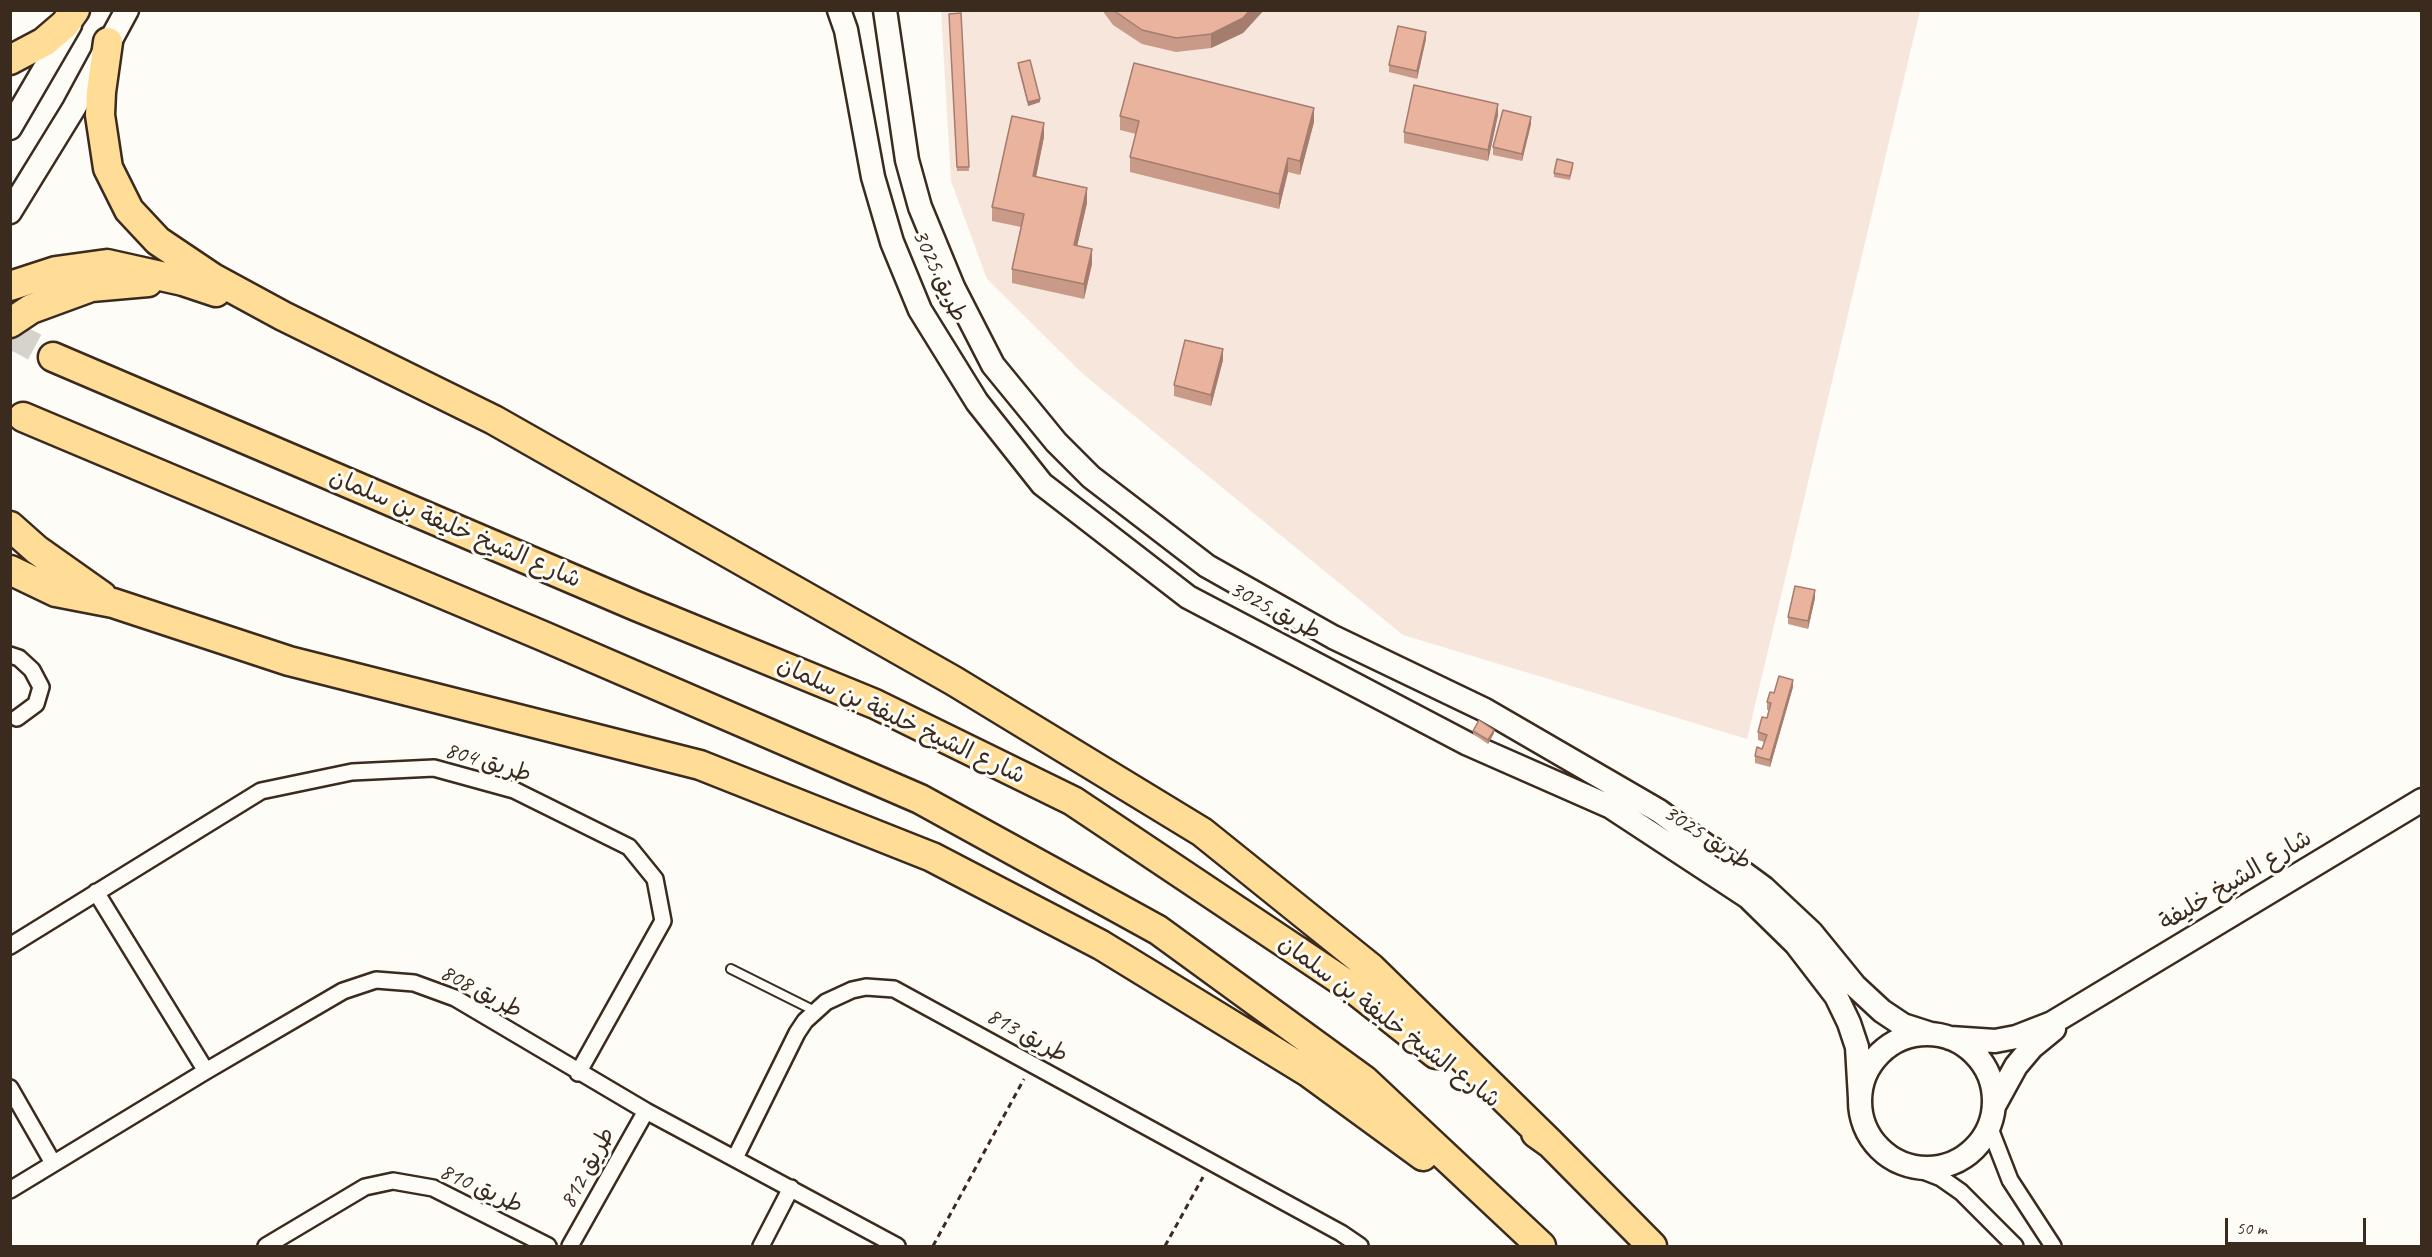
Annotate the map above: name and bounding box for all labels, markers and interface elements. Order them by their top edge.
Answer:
street label: طريق 3025 [905,225,973,327]
street label: شارع الشيخ خليفة بن سلمان [325,463,585,595]
street label: طريق 3025 [1224,575,1326,647]
street label: شارع الشيخ خليفة بن سلمان [772,651,1030,791]
street label: طريق 804 [441,736,535,790]
street label: طريق 3025 [1657,799,1757,877]
street label: شارع الشيخ خليفة [2155,824,2317,938]
street label: شارع الشيخ خليفة بن سلمان [1272,929,1506,1115]
street label: طريق 808 [435,958,527,1026]
street label: طريق 813 [981,1002,1073,1070]
street label: طريق 812 [554,1122,622,1214]
street label: طريق 810 [435,1157,527,1221]
scale bar [2228,1206,2369,1244]
text: 50 m [2236,1217,2267,1239]

